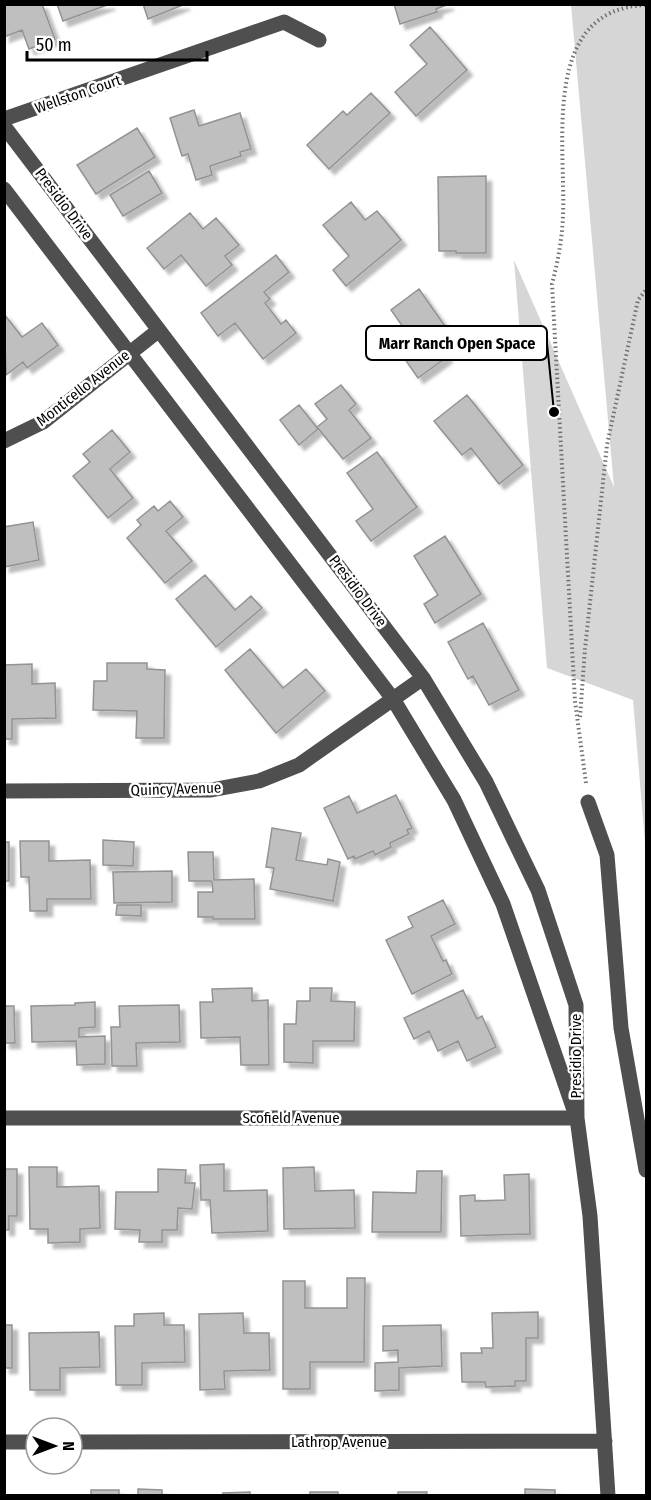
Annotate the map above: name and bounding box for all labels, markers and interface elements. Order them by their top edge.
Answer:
scale bar [27,24,207,62]
text: 50 m [36,34,72,56]
street label: Wellston Court [33,71,124,117]
street label: Presidio Drive [31,165,97,243]
callout: Marr Ranch Open Space [366,326,547,360]
text: Marr Ranch Open Space [379,334,535,353]
street label: Monticello Avenue [33,346,133,430]
street label: Presidio Drive [325,552,391,630]
street label: Quincy Avenue [130,778,222,800]
street label: Presidio Drive [567,1014,585,1098]
street label: Scofield Avenue [242,1109,340,1127]
north arrow [24,1416,84,1476]
street label: Lathrop Avenue [291,1433,387,1451]
text: N [59,1441,78,1451]

